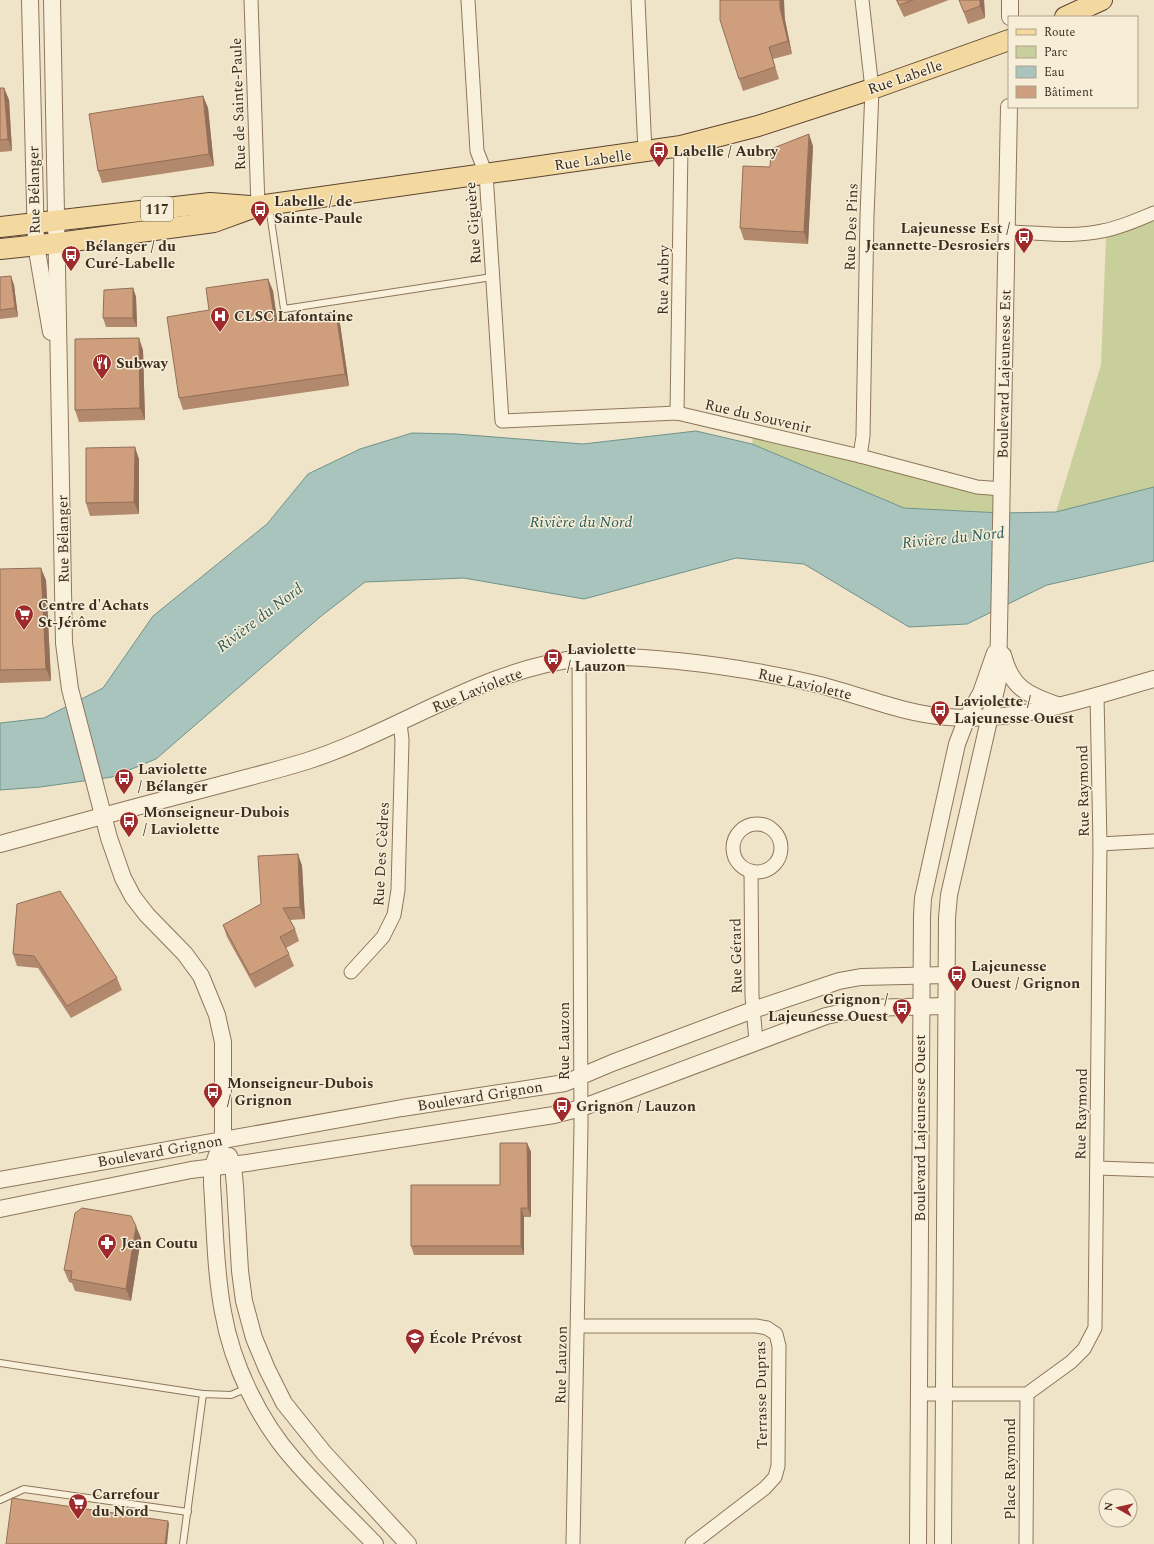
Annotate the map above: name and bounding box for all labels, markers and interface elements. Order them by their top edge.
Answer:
legend [1008,16,1138,108]
text: Route [1044,23,1075,42]
street label: Rue de Sainte-Paule [225,37,252,171]
text: Parc [1044,43,1068,62]
street label: Rue Labelle [865,54,946,101]
text: Eau [1044,63,1065,82]
text: Bâtiment [1044,83,1093,102]
bus stop icon: Labelle / Aubry [648,140,670,168]
place label: Labelle / Aubry [673,140,779,163]
street label: Rue Labelle [553,144,633,177]
street label: Rue Bélanger [22,146,47,234]
street label: Rue Giguère [459,181,488,265]
street label: Rue Des Pins [838,183,865,271]
place label: Labelle / de Sainte-Paule [274,190,363,230]
road number: 117 [141,197,173,221]
bus stop icon: Labelle / de Sainte-Paule [249,199,271,227]
place label: Lajeunesse Est / Jeannette-Desrosiers [865,217,1010,257]
bus stop icon: Lajeunesse Est / Jeannette-Desrosiers [1013,226,1035,254]
place label: Bélanger / du Curé-Labelle [85,235,176,275]
bus stop icon: Bélanger / du Curé-Labelle [60,244,82,272]
street label: Rue Aubry [651,244,676,315]
street label: Boulevard Lajeunesse Est [992,289,1017,459]
hospital icon: CLSC Lafontaine [209,305,231,333]
place label: CLSC Lafontaine [234,305,353,328]
restaurant icon: Subway [91,352,113,380]
place label: Subway [116,352,169,375]
street label: Rue du Souvenir [702,393,813,440]
street label: Rue Bélanger [51,495,76,583]
water label: Rivière du Nord [530,510,633,534]
water label: Rivière du Nord [901,521,1006,555]
water label: Rivière du Nord [211,577,308,658]
place label: Centre d'Achats St-Jérôme [38,594,149,634]
supermarket icon: Centre d'Achats St-Jérôme [13,603,35,631]
place label: Laviolette / Lauzon [567,638,636,678]
bus stop icon: Laviolette / Lauzon [542,647,564,675]
street label: Rue Laviolette [429,662,526,719]
street label: Rue Laviolette [756,663,854,706]
place label: Laviolette / Lajeunesse Ouest [954,690,1074,730]
bus stop icon: Laviolette / Lajeunesse Ouest [929,699,951,727]
street label: Rue Raymond [1071,745,1096,837]
place label: Laviolette / Bélanger [138,758,208,798]
bus stop icon: Laviolette / Bélanger [113,767,135,795]
place label: Monseigneur-Dubois / Laviolette [143,801,290,841]
street label: Rue Des Cèdres [367,801,396,907]
bus stop icon: Monseigneur-Dubois / Laviolette [118,810,140,838]
street label: Rue Gérard [724,918,749,994]
place label: Lajeunesse Ouest / Grignon [971,955,1080,995]
bus stop icon: Lajeunesse Ouest / Grignon [946,964,968,992]
place label: Grignon / Lajeunesse Ouest [768,988,888,1028]
bus stop icon: Grignon / Lajeunesse Ouest [891,997,913,1025]
street label: Rue Lauzon [553,1001,576,1080]
street label: Boulevard Lajeunesse Ouest [909,1034,932,1222]
street label: Rue Raymond [1069,1068,1094,1160]
place label: Monseigneur-Dubois / Grignon [227,1072,374,1112]
street label: Boulevard Grignon [416,1075,545,1118]
bus stop icon: Monseigneur-Dubois / Grignon [202,1081,224,1109]
bus stop icon: Grignon / Lauzon [551,1095,573,1123]
place label: Grignon / Lauzon [576,1095,696,1118]
street label: Boulevard Grignon [96,1129,225,1174]
pharmacy icon: Jean Coutu [96,1232,118,1260]
place label: Jean Coutu [121,1232,198,1255]
street label: Rue Lauzon [549,1325,574,1404]
school or university icon: École Prévost [404,1327,426,1355]
place label: École Prévost [429,1327,523,1350]
street label: Terrasse Dupras [749,1341,774,1449]
street label: Place Raymond [999,1418,1022,1520]
place label: Carrefour du Nord [92,1483,160,1523]
north arrow [1098,1488,1138,1528]
supermarket icon: Carrefour du Nord [67,1492,89,1520]
text: N [1100,1501,1118,1512]

